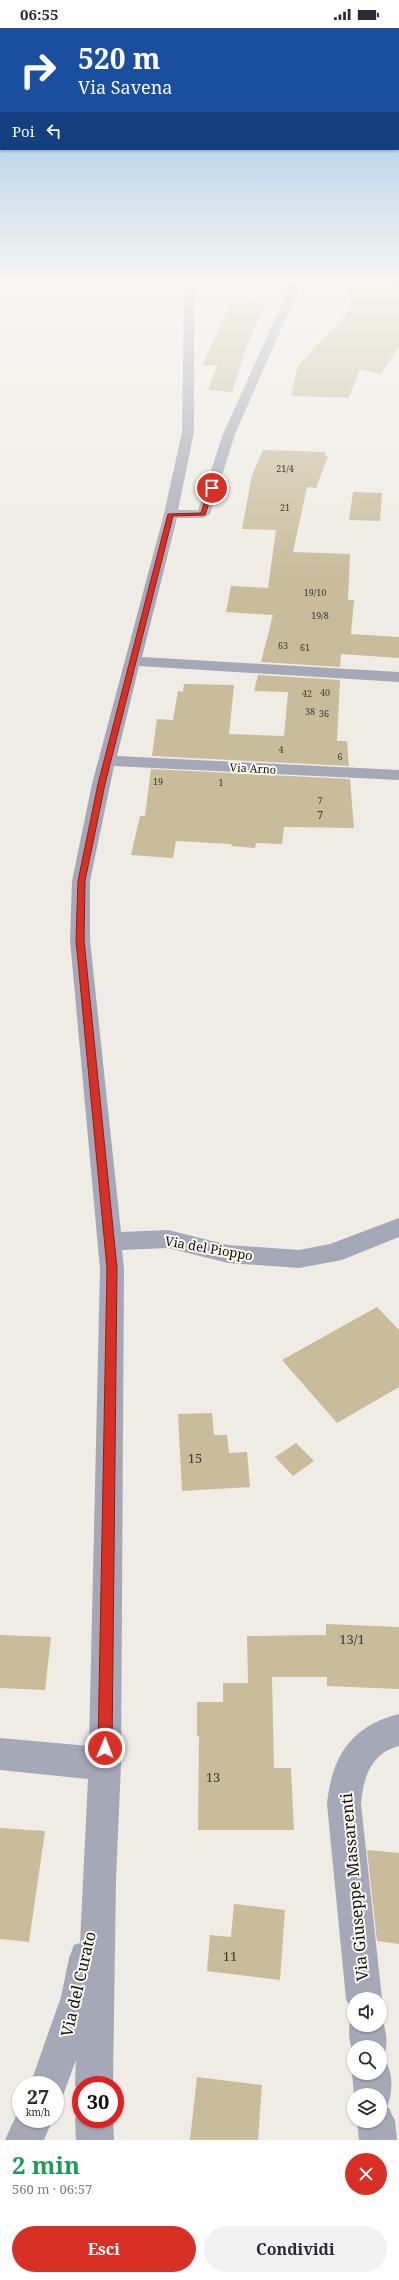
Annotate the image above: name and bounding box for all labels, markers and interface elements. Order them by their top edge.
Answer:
text: 06:55 [20,4,58,24]
text: 520 m [78,39,160,77]
icon: right [12,44,64,96]
text: Via Savena [78,75,172,99]
icon: left [43,120,65,142]
text: Poi [12,121,35,141]
house number: 21/4 [276,462,294,475]
pin [195,471,229,505]
icon: arrive [201,477,223,499]
house number: 21 [280,501,290,514]
house number: 19/10 [304,586,326,599]
house number: 19/8 [311,609,329,622]
house number: 63 [278,639,288,652]
house number: 61 [300,641,310,654]
house number: 40 [320,686,330,699]
house number: 42 [302,687,312,700]
house number: 38 [305,705,315,718]
house number: 36 [319,707,329,720]
house number: 4 [278,743,284,756]
house number: 6 [337,750,343,763]
street label: Via Arno [229,759,277,777]
house number: 19 [153,775,163,788]
house number: 1 [218,776,224,789]
house number: 7 [317,794,323,807]
house number: 7 [317,807,323,822]
street label: Via del Pioppo [164,1231,254,1265]
house number: 15 [188,1449,202,1467]
house number: 13/1 [339,1630,365,1648]
position arrow [84,1727,126,1769]
house number: 13 [206,1768,220,1786]
street label: Via Giuseppe Massarenti [335,1792,373,1982]
street label: Via del Curato [55,1929,101,2039]
house number: 11 [223,1947,237,1965]
map controls [347,1992,387,2128]
button: sound [347,1992,387,2032]
button: search [347,2040,387,2080]
speed limit sign: 30 [72,2076,124,2128]
text: 27 [27,2083,49,2110]
button: layers [347,2088,387,2128]
text: km/h [26,2105,50,2119]
text: 2 min [12,2148,80,2181]
button: close [345,2153,387,2195]
text: 560 m · 06:57 [12,2180,92,2198]
button: Esci [12,2226,196,2272]
button: Condividi [204,2226,387,2272]

